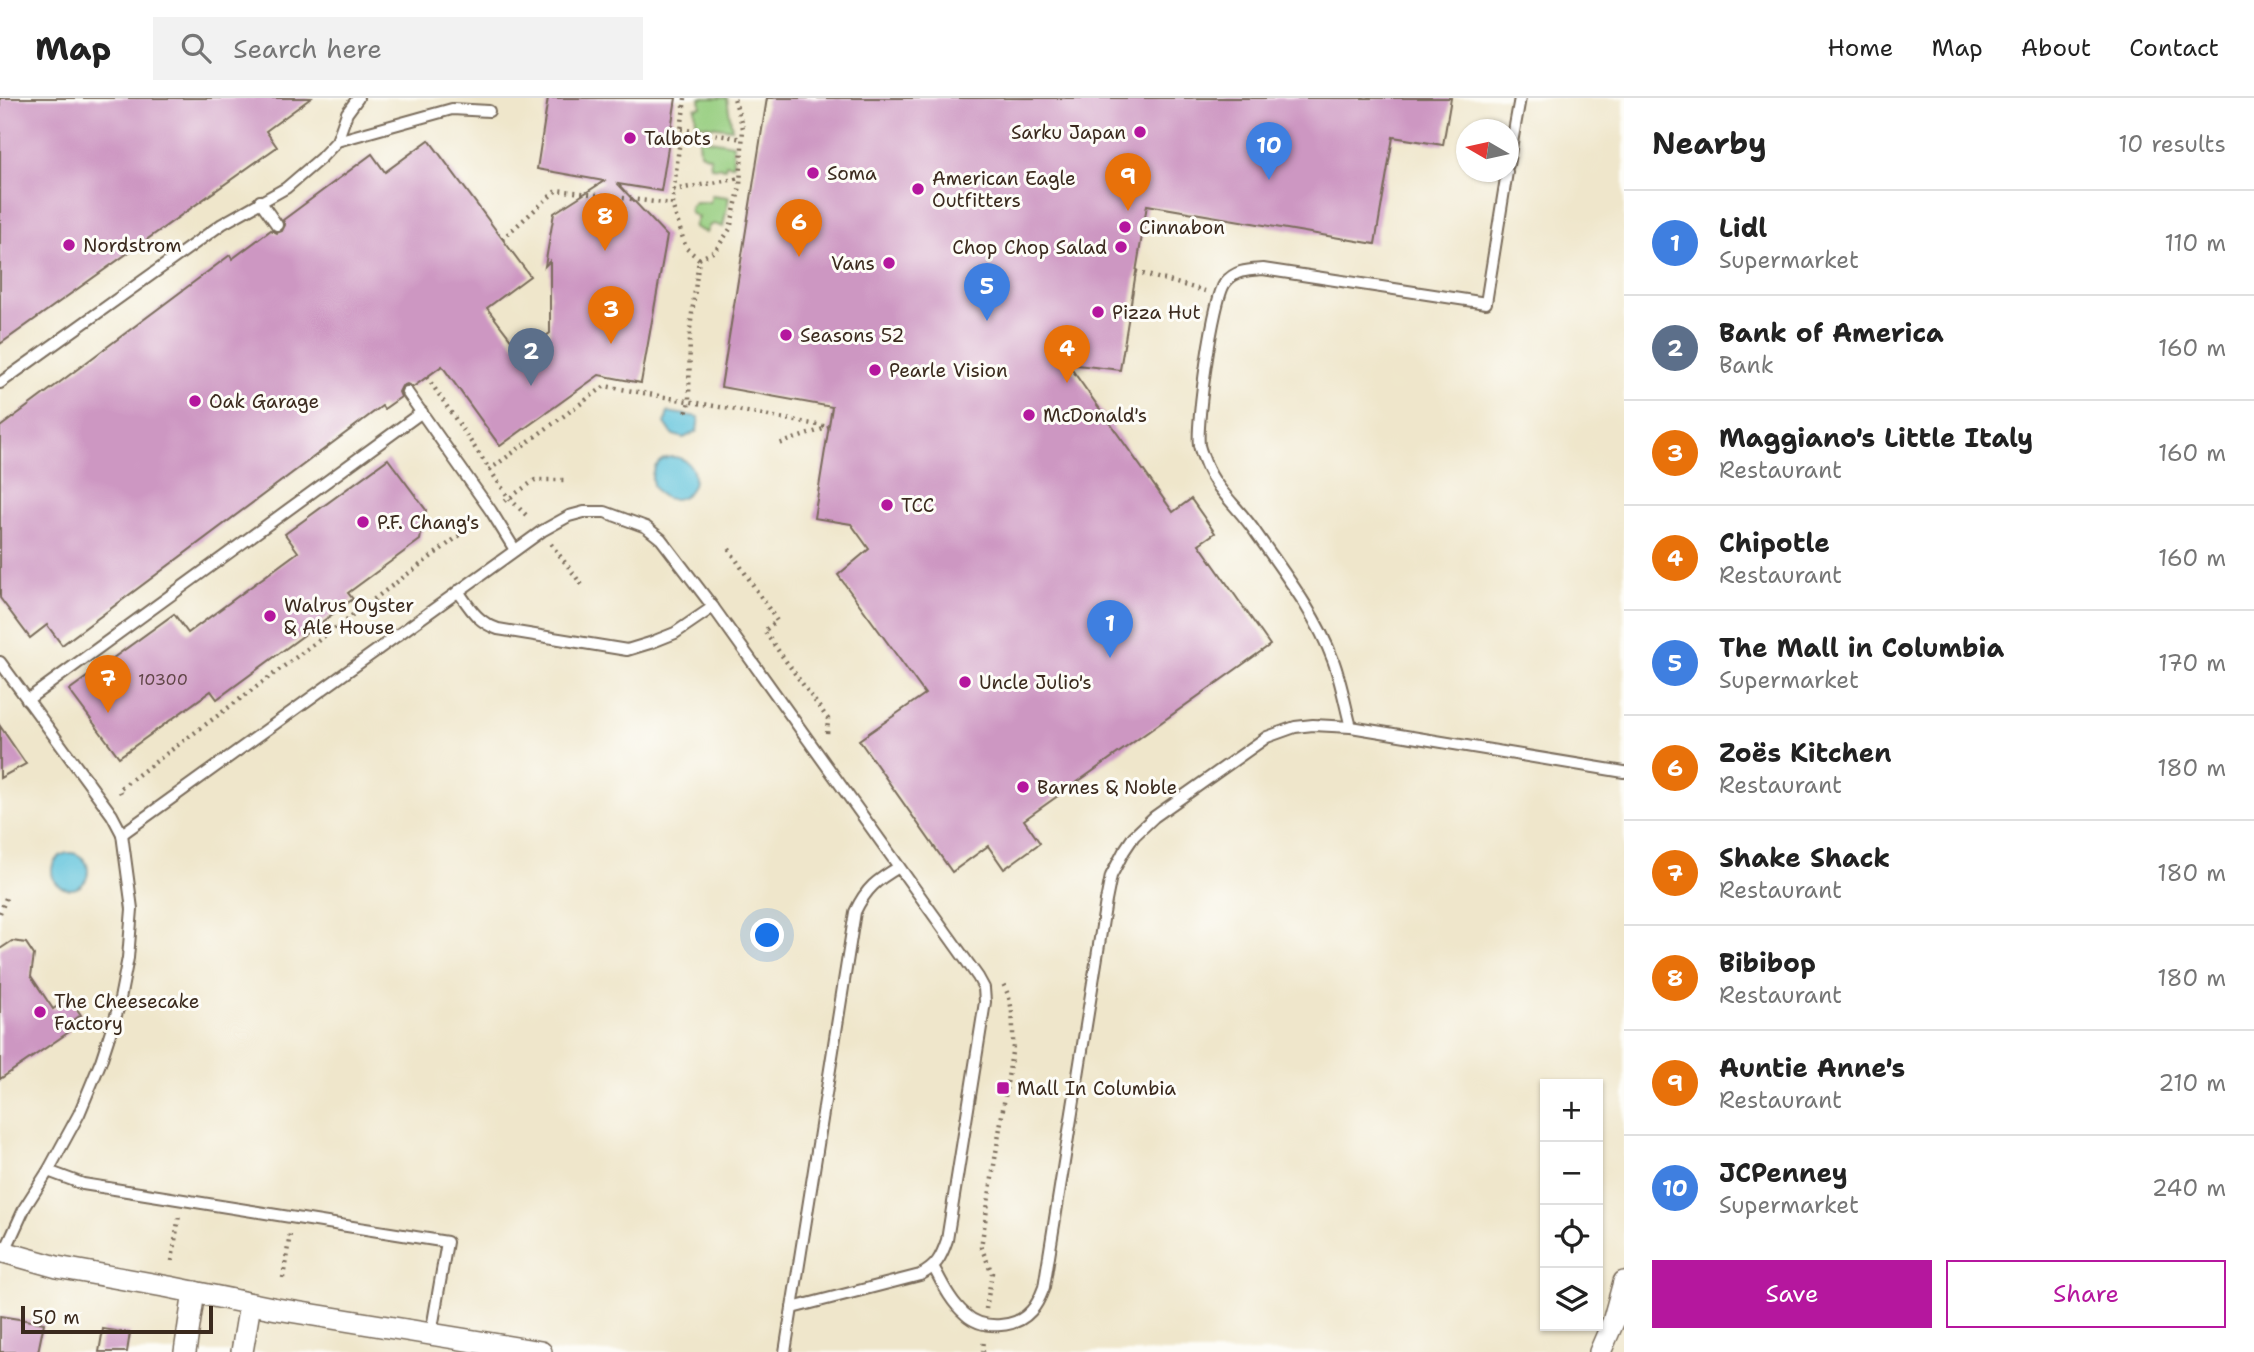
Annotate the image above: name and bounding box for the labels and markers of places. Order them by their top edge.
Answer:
place label: Sarku Japan [1011,120,1126,145]
pin: 10 [1246,122,1292,180]
marker: Sarku Japan [1132,124,1148,140]
place label: Talbots [644,126,711,151]
marker: Talbots [622,130,638,146]
pin: 9 [1105,153,1151,211]
place label: Soma [827,161,877,186]
marker: Soma [805,165,821,181]
place label: American Eagle Outfitters [932,166,1076,213]
marker: American Eagle Outfitters [910,181,926,197]
pin: 8 [582,193,628,251]
pin: 6 [776,199,822,257]
place label: Cinnabon [1139,215,1225,240]
marker: Cinnabon [1117,219,1133,235]
place label: Nordstrom [83,233,182,258]
place label: Chop Chop Salad [952,235,1107,260]
marker: Nordstrom [61,237,77,253]
marker: Chop Chop Salad [1113,239,1129,255]
place label: Vans [831,251,875,276]
marker: Vans [881,255,897,271]
pin: 5 [964,263,1010,321]
pin: 3 [588,286,634,344]
place label: Pizza Hut [1112,300,1201,325]
marker: Pizza Hut [1090,304,1106,320]
place label: Seasons 52 [800,323,905,348]
pin: 4 [1044,325,1090,383]
marker: Seasons 52 [778,327,794,343]
pin: 2 [508,328,554,386]
place label: Pearle Vision [889,358,1008,383]
marker: Pearle Vision [867,362,883,378]
place label: Oak Garage [209,389,319,414]
marker: Oak Garage [187,393,203,409]
place label: McDonald's [1043,403,1147,428]
marker: McDonald's [1021,407,1037,423]
place label: TCC [901,493,934,518]
marker: TCC [879,497,895,513]
place label: P.F. Chang's [377,510,479,535]
marker: P.F. Chang's [355,514,371,530]
place label: Walrus Oyster & Ale House [284,593,414,640]
pin: 1 [1087,600,1133,658]
marker: Walrus Oyster & Ale House [262,608,278,624]
pin: 7 [85,655,131,713]
place label: Uncle Julio's [979,670,1092,695]
marker: Uncle Julio's [957,674,973,690]
place label: Barnes & Noble [1037,775,1177,800]
marker: Barnes & Noble [1015,779,1031,795]
place label: The Cheesecake Factory [54,989,200,1036]
marker: The Cheesecake Factory [32,1004,48,1020]
place label: Mall In Columbia [1017,1076,1176,1101]
marker: Mall In Columbia [995,1080,1011,1096]

